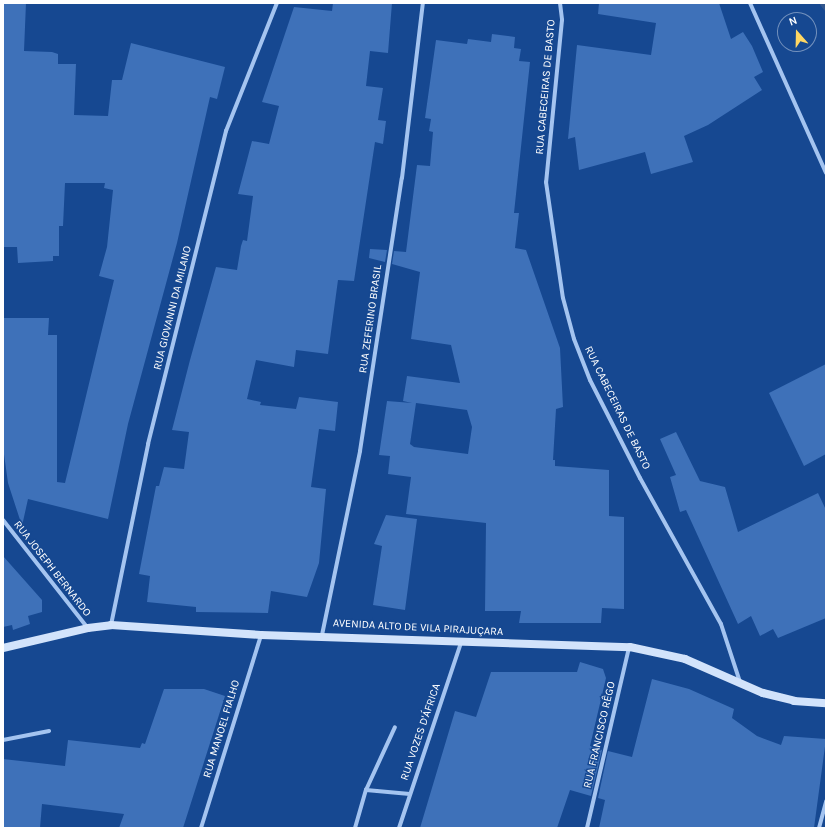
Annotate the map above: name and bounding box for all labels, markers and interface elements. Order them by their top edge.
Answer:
north arrow [777,12,817,52]
text: N [787,14,799,29]
street label: RUA CABECEIRAS DE BASTO [534,19,558,155]
street label: RUA GIOVANNI DA MILANO [151,244,195,372]
street label: RUA ZEFERINO BRASIL [357,264,385,374]
street label: RUA CABECEIRAS DE BASTO [581,344,653,472]
street label: RUA JOSEPH BERNARDO [10,518,94,620]
street label: AVENIDA ALTO DE VILA PIRAJUÇARA [332,617,504,639]
street label: RUA MANOEL FIALHO [201,678,243,780]
street label: RUA FRANCISCO RÊGO [581,680,619,790]
street label: RUA VOZES D'ÁFRICA [398,682,444,782]

